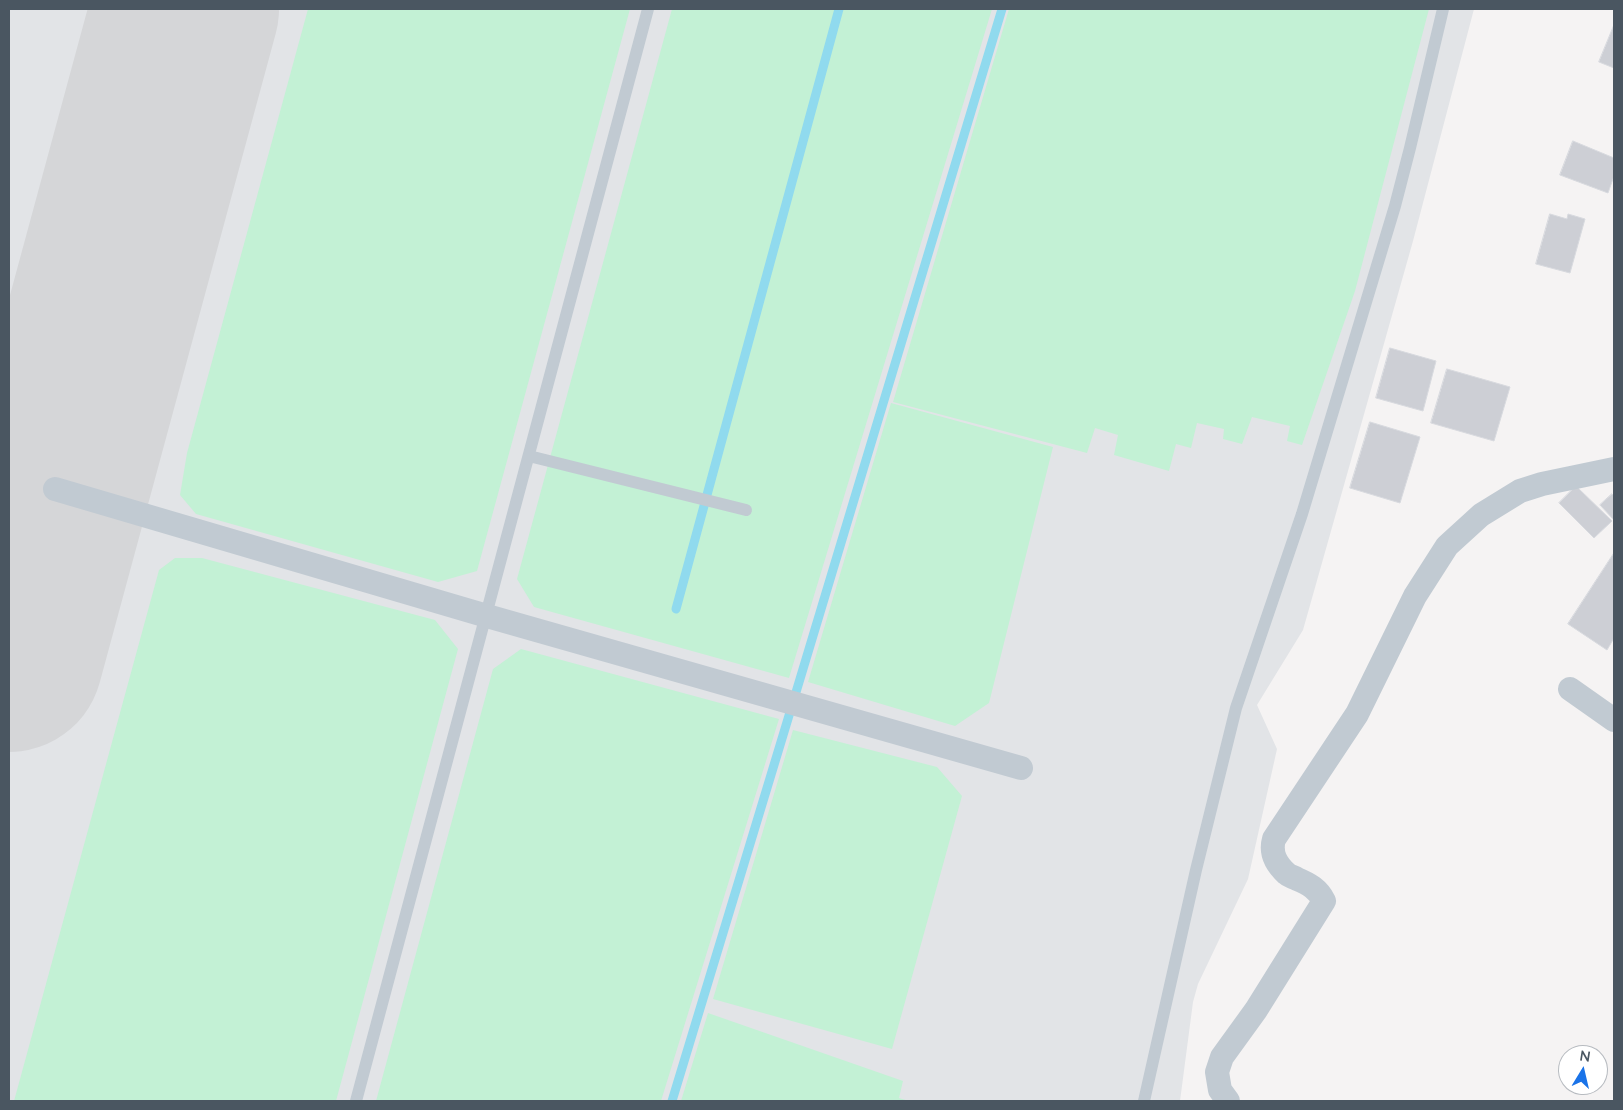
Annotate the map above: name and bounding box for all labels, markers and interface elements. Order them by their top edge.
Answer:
north arrow [1558,1045,1608,1095]
text: N [1579,1046,1592,1065]

